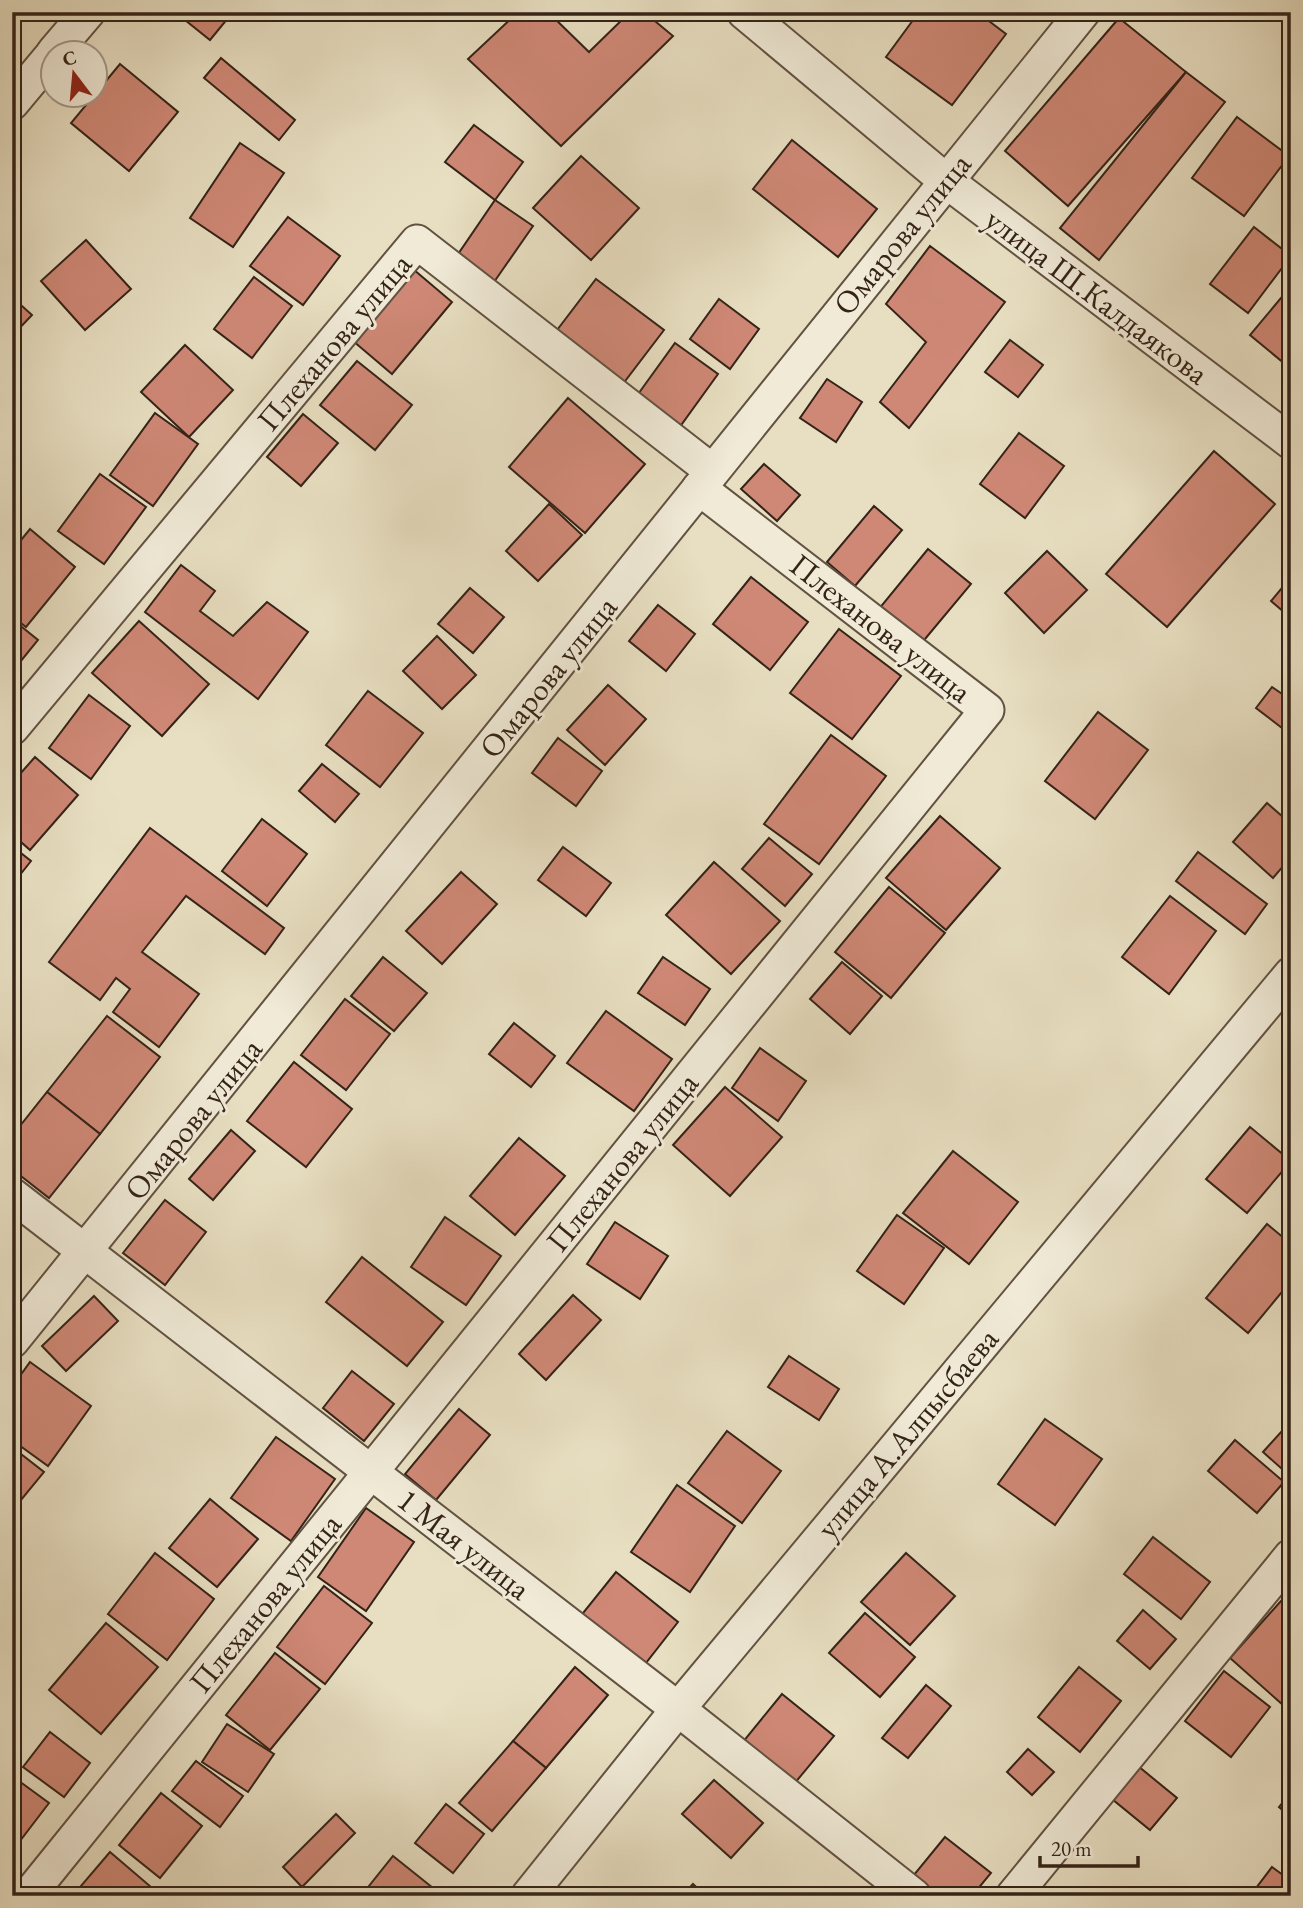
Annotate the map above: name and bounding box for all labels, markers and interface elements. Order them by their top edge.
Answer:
north arrow [38,38,108,108]
text: С [60,44,79,72]
street label: Омарова улица [824,144,980,324]
street label: улица Ш.Калдаякова [977,198,1217,394]
street label: Плеханова улица [247,244,421,440]
street label: Плеханова улица [781,544,981,712]
street label: Омарова улица [470,587,626,767]
street label: Омарова улица [115,1029,271,1209]
street label: Плеханова улица [536,1063,708,1261]
street label: улица А.Алпысбаева [806,1319,1008,1547]
street label: 1 Мая улица [389,1479,539,1609]
street label: Плеханова улица [179,1504,351,1702]
scale bar [1040,1824,1138,1868]
text: 20 m [1051,1835,1092,1862]

